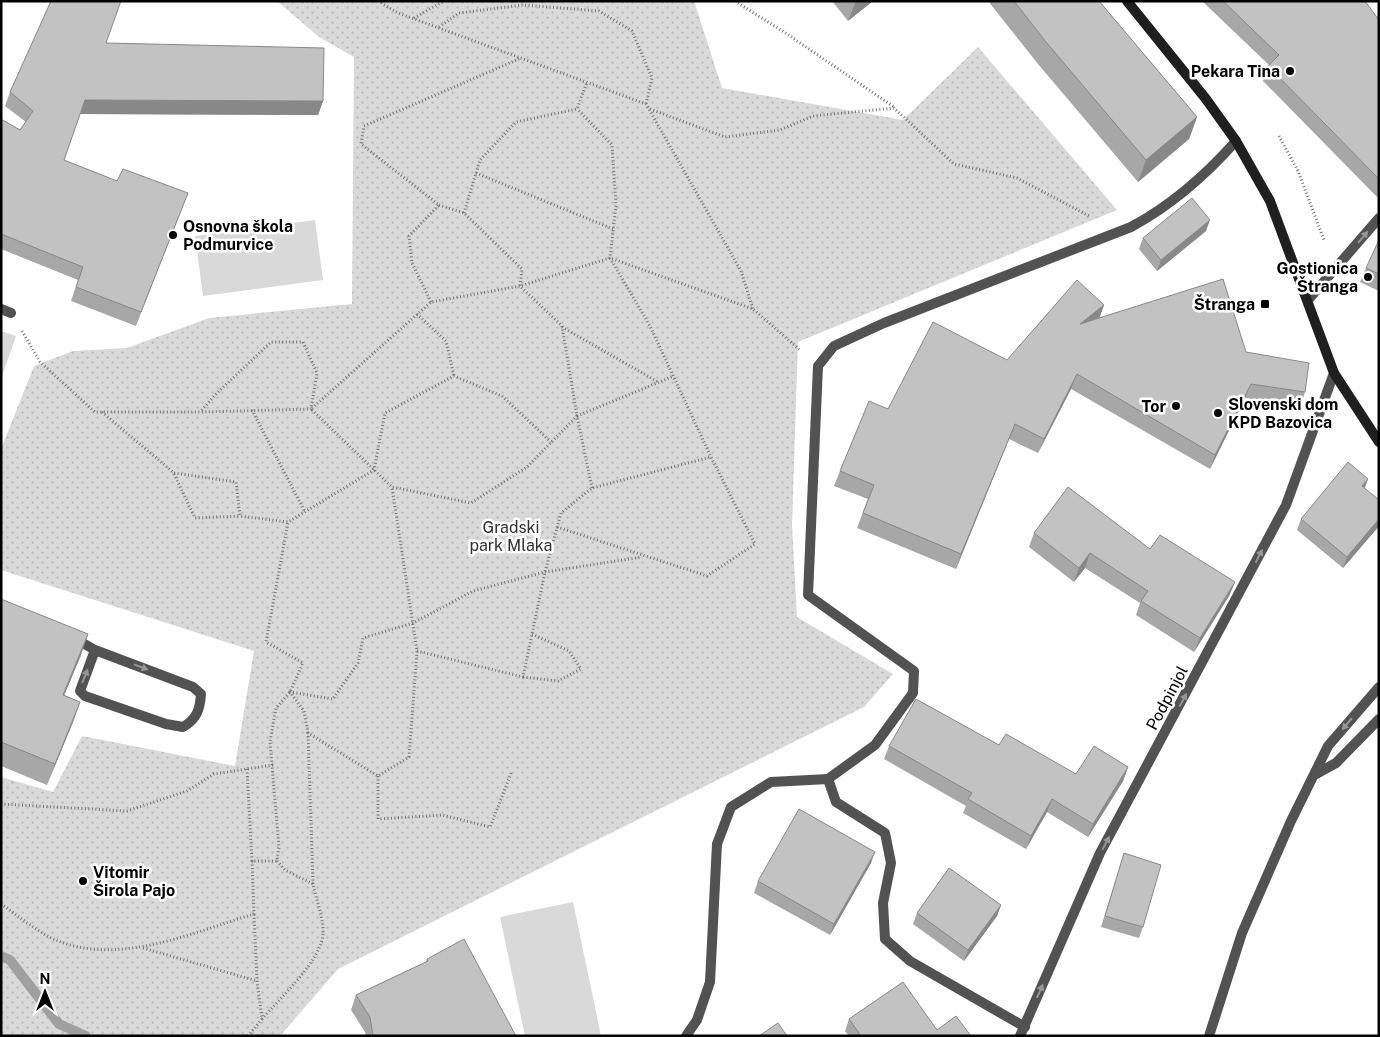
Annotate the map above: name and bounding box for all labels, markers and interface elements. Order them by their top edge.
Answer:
place label: Pekara Tina [1191,62,1280,81]
marker: Pekara Tina [1284,65,1296,77]
place label: Osnovna škola Podmurvice [183,217,293,254]
marker: Osnovna škola Podmurvice [167,229,179,241]
one-way arrow [1358,231,1369,244]
place label: Gostionica Štranga [1277,259,1358,296]
marker: Gostionica Štranga [1362,271,1374,283]
place label: Štranga [1194,294,1255,314]
marker: Štranga [1259,298,1271,310]
place label: Slovenski dom KPD Bazovica [1228,395,1338,432]
place label: Tor [1142,397,1166,416]
marker: Tor [1170,400,1182,412]
marker: Slovenski dom KPD Bazovica [1212,407,1224,419]
park label: Gradski park Mlaka [470,518,552,555]
one-way arrow [1255,549,1263,564]
one-way arrow [134,663,149,671]
street label: Podpinjol [1142,663,1192,733]
one-way arrow [81,669,89,684]
one-way arrow [1179,693,1187,707]
one-way arrow [1342,718,1353,730]
one-way arrow [1102,835,1110,850]
place label: Vitomir Širola Pajo [93,863,175,900]
marker: Vitomir Širola Pajo [77,875,89,887]
north arrow [20,967,70,1017]
text: N [40,971,50,987]
one-way arrow [1036,984,1044,998]

